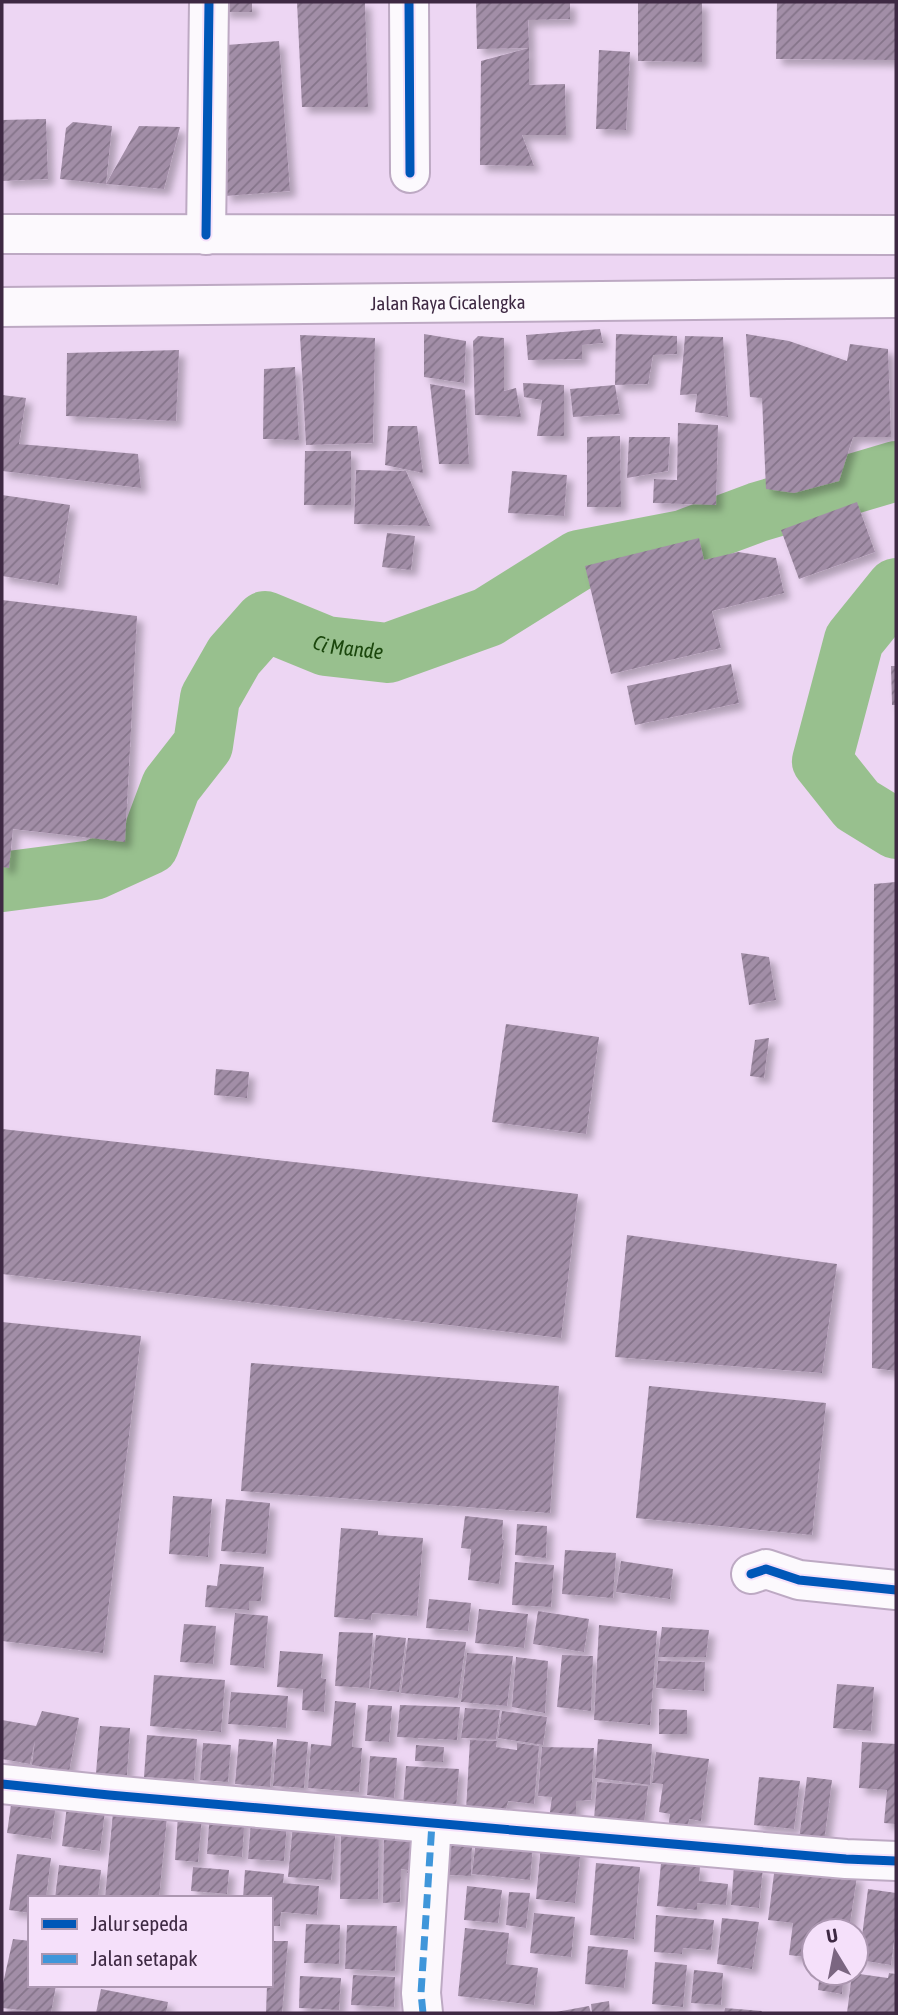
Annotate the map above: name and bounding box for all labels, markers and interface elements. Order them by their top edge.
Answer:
street label: Jalan Raya Cicalengka [370,291,526,314]
water label: Ci Mande [310,629,385,663]
legend [28,1896,273,1987]
text: Jalur sepeda [91,1911,188,1935]
north arrow [800,1917,870,1987]
text: U [825,1923,839,1947]
text: Jalan setapak [91,1946,198,1970]

